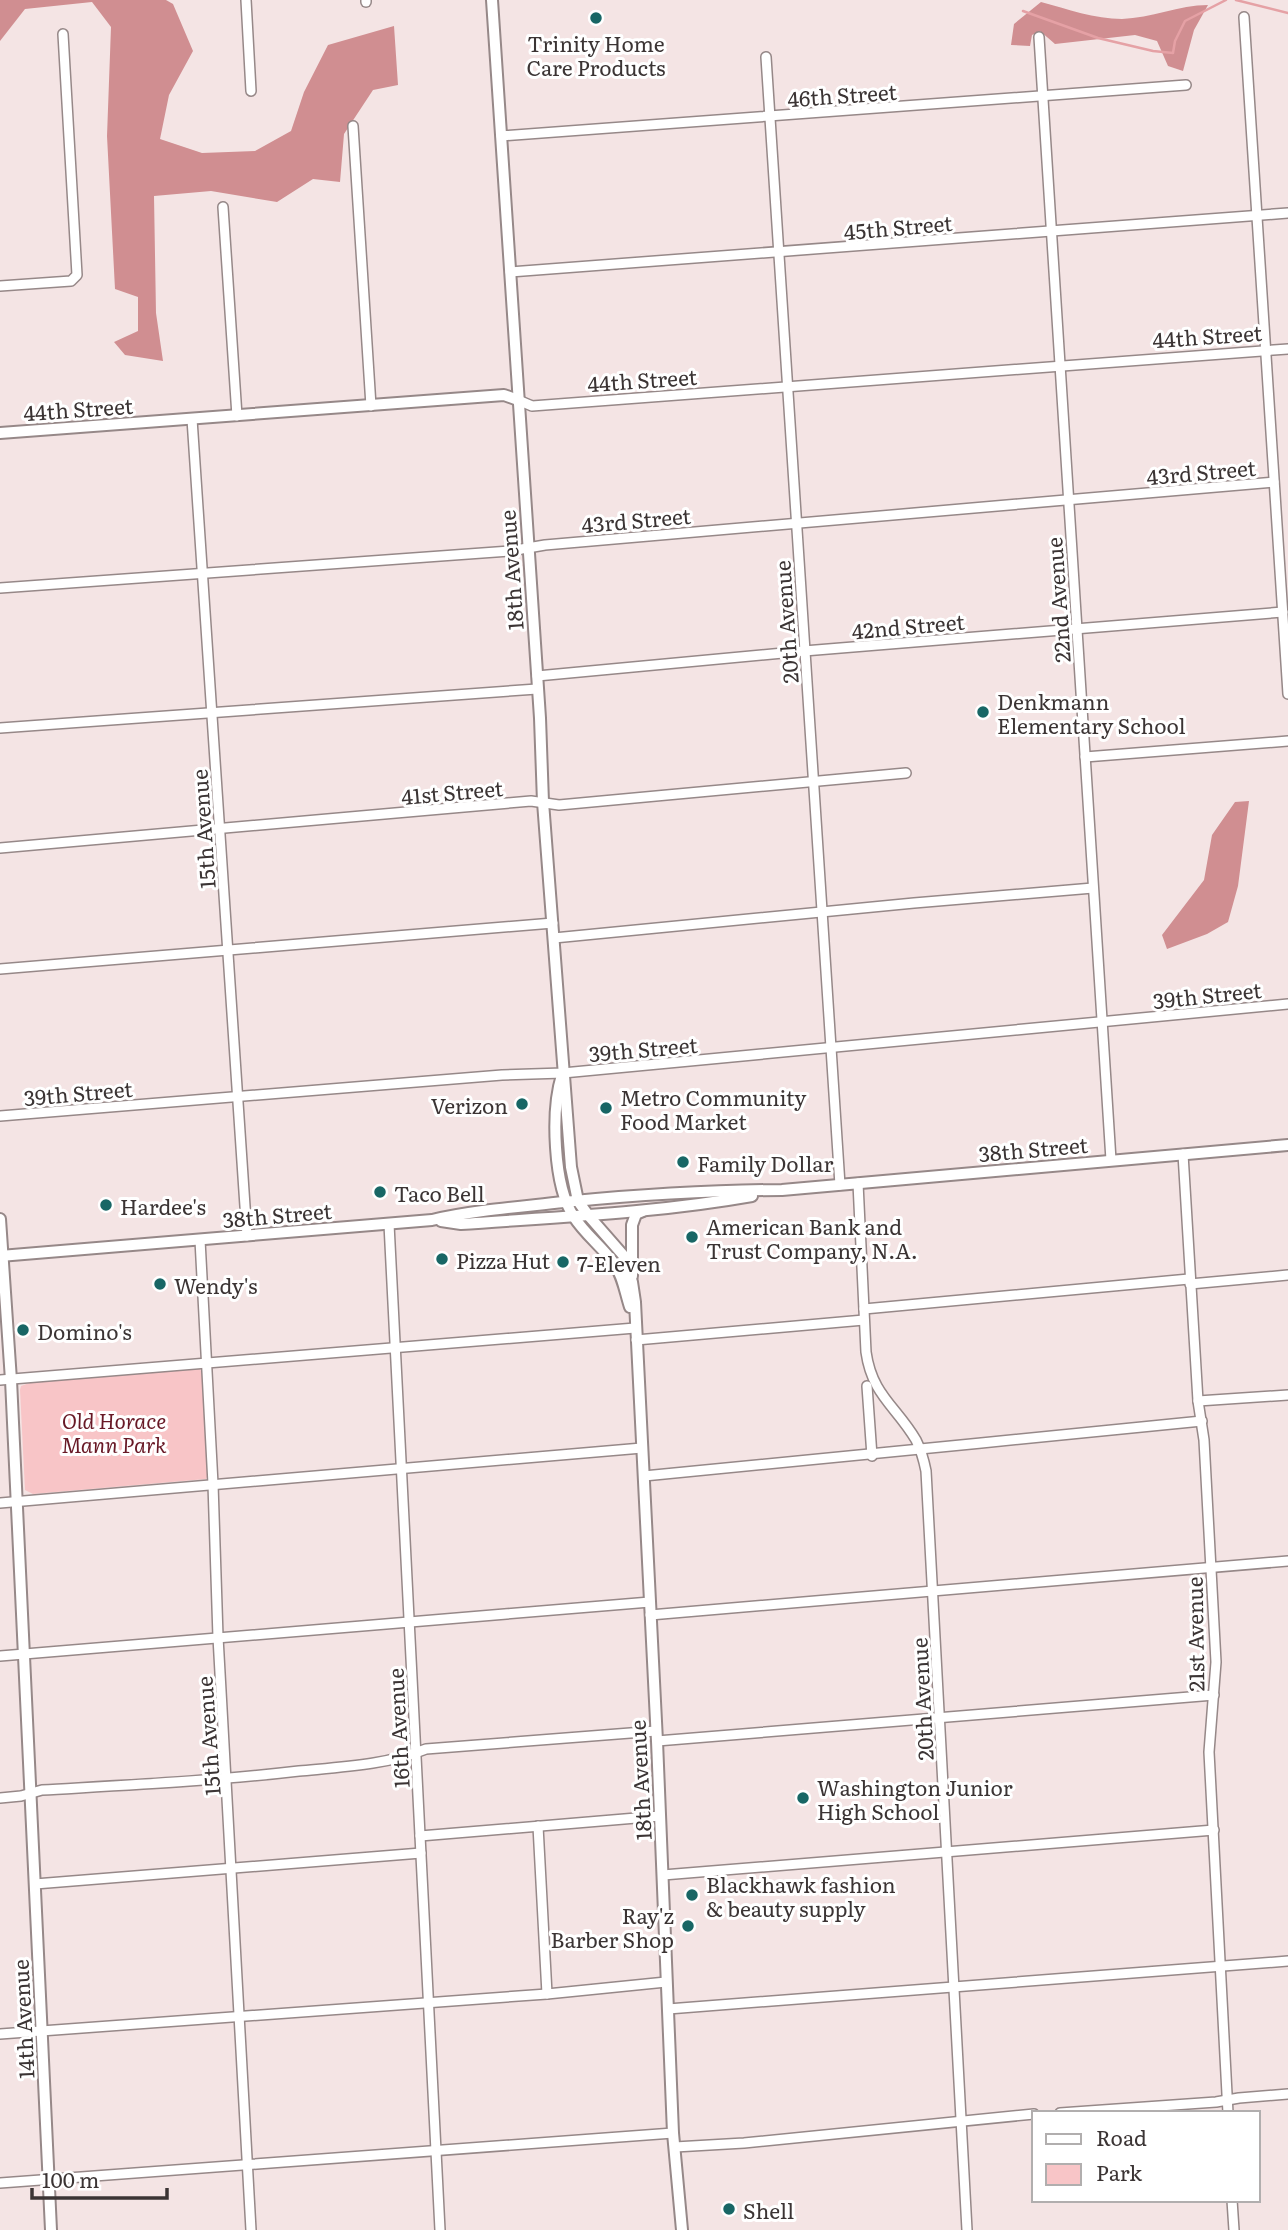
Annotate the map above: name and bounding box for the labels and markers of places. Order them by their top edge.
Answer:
marker: Trinity Home Care Products [588,10,604,26]
place label: Trinity Home Care Products [527,27,665,82]
place label: Denkmann Elementary School [997,685,1186,740]
marker: Denkmann Elementary School [975,704,991,720]
place label: Metro Community Food Market [620,1081,807,1136]
place label: Verizon [431,1089,508,1120]
marker: Verizon [514,1096,530,1112]
marker: Metro Community Food Market [598,1100,614,1116]
place label: Family Dollar [697,1147,833,1178]
marker: Family Dollar [675,1154,691,1170]
place label: Taco Bell [394,1177,485,1208]
marker: Taco Bell [372,1184,388,1200]
place label: Hardee's [120,1190,206,1221]
marker: Hardee's [98,1197,114,1213]
place label: American Bank and Trust Company, N.A. [706,1210,918,1265]
marker: American Bank and Trust Company, N.A. [684,1229,700,1245]
place label: Pizza Hut [456,1244,550,1275]
place label: 7-Eleven [577,1247,661,1278]
marker: Pizza Hut [434,1251,450,1267]
marker: 7-Eleven [555,1254,571,1270]
place label: Wendy's [174,1269,258,1300]
marker: Wendy's [152,1276,168,1292]
place label: Domino's [37,1315,132,1346]
marker: Domino's [15,1322,31,1338]
place label: Washington Junior High School [817,1771,1013,1826]
marker: Washington Junior High School [795,1790,811,1806]
place label: Blackhawk fashion & beauty supply [706,1868,896,1923]
marker: Blackhawk fashion & beauty supply [684,1887,700,1903]
place label: Ray'z Barber Shop [551,1899,674,1954]
marker: Ray'z Barber Shop [680,1918,696,1934]
place label: Shell [743,2194,794,2225]
marker: Shell [721,2201,737,2217]

